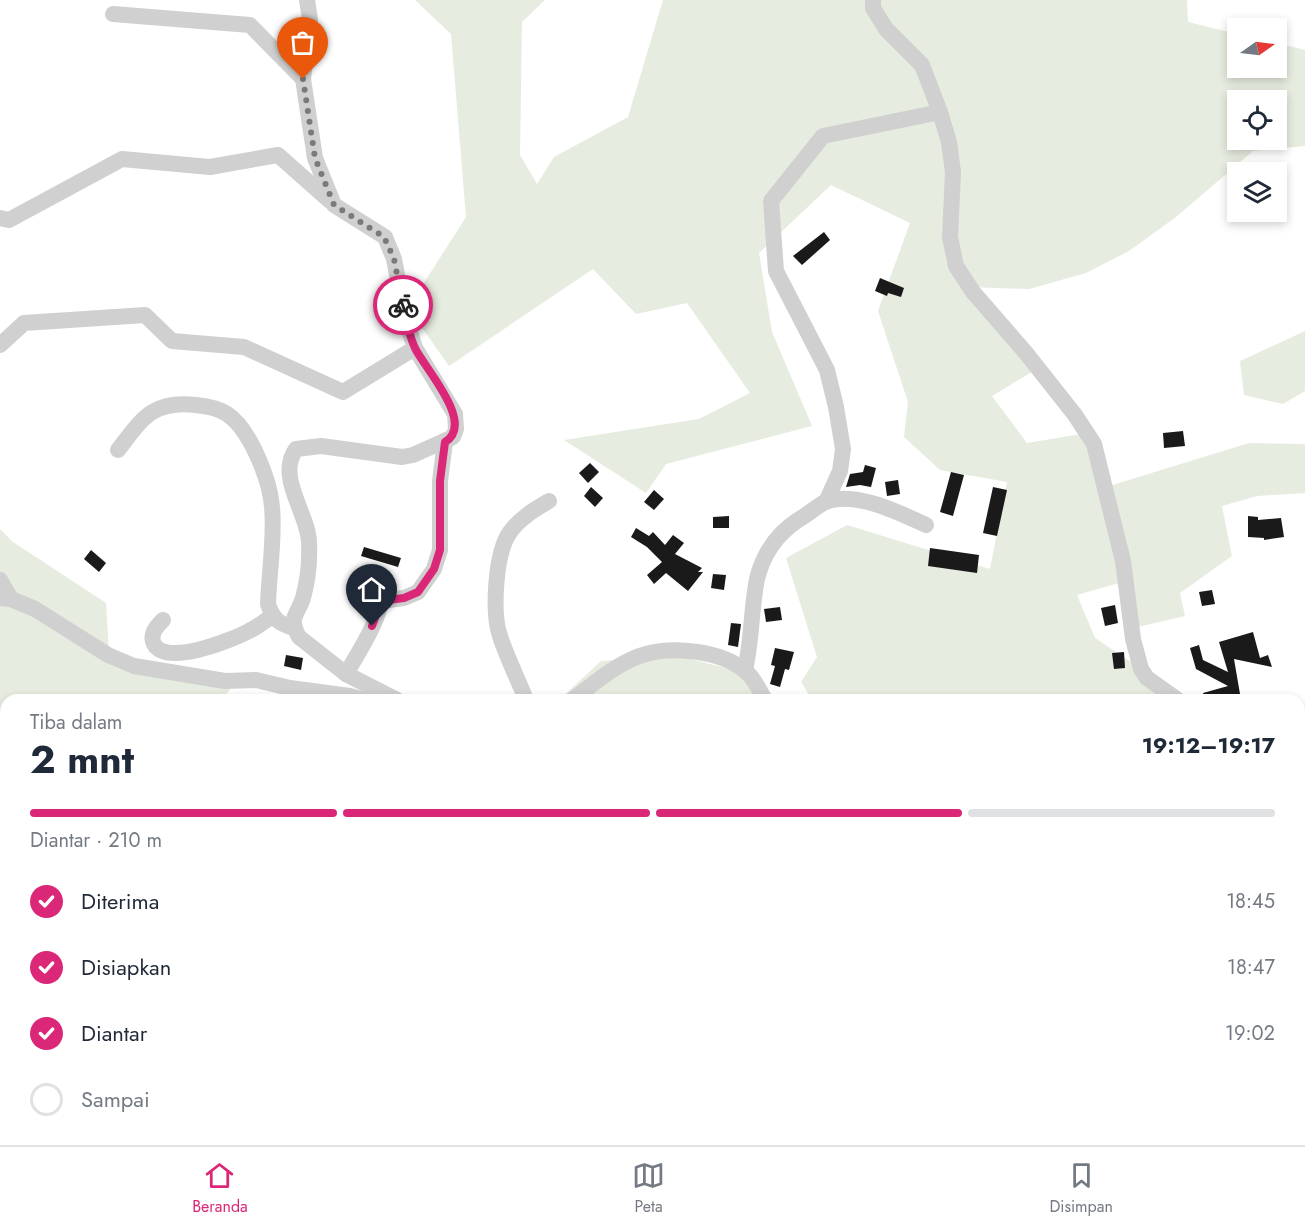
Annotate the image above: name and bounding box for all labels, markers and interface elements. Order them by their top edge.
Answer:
pin [277,17,328,79]
north arrow [1227,18,1287,78]
map controls [1227,18,1287,222]
icon: bag [286,26,319,59]
button: locate [1227,90,1287,150]
button: layers [1227,162,1287,222]
courier [373,275,433,335]
icon: bike [387,289,420,322]
pin [346,564,397,626]
icon: home [355,573,388,606]
text: Tiba dalam [30,708,122,737]
text: 19:12–19:17 [1142,729,1275,761]
text: 2 mnt [30,731,134,788]
text: Diantar · 210 m [30,826,162,855]
icon: check [30,885,63,918]
text: Diterima [81,885,159,917]
text: 18:45 [1226,887,1275,916]
icon: check [30,951,63,984]
text: Disiapkan [81,951,171,983]
text: 18:47 [1227,953,1275,982]
icon: check [30,1017,63,1050]
text: Diantar [81,1017,147,1049]
text: 19:02 [1225,1019,1275,1048]
text: Sampai [81,1083,150,1115]
tab: Beranda [192,1159,248,1218]
tab: Peta [632,1159,665,1218]
tab: Disimpan [1049,1159,1113,1218]

